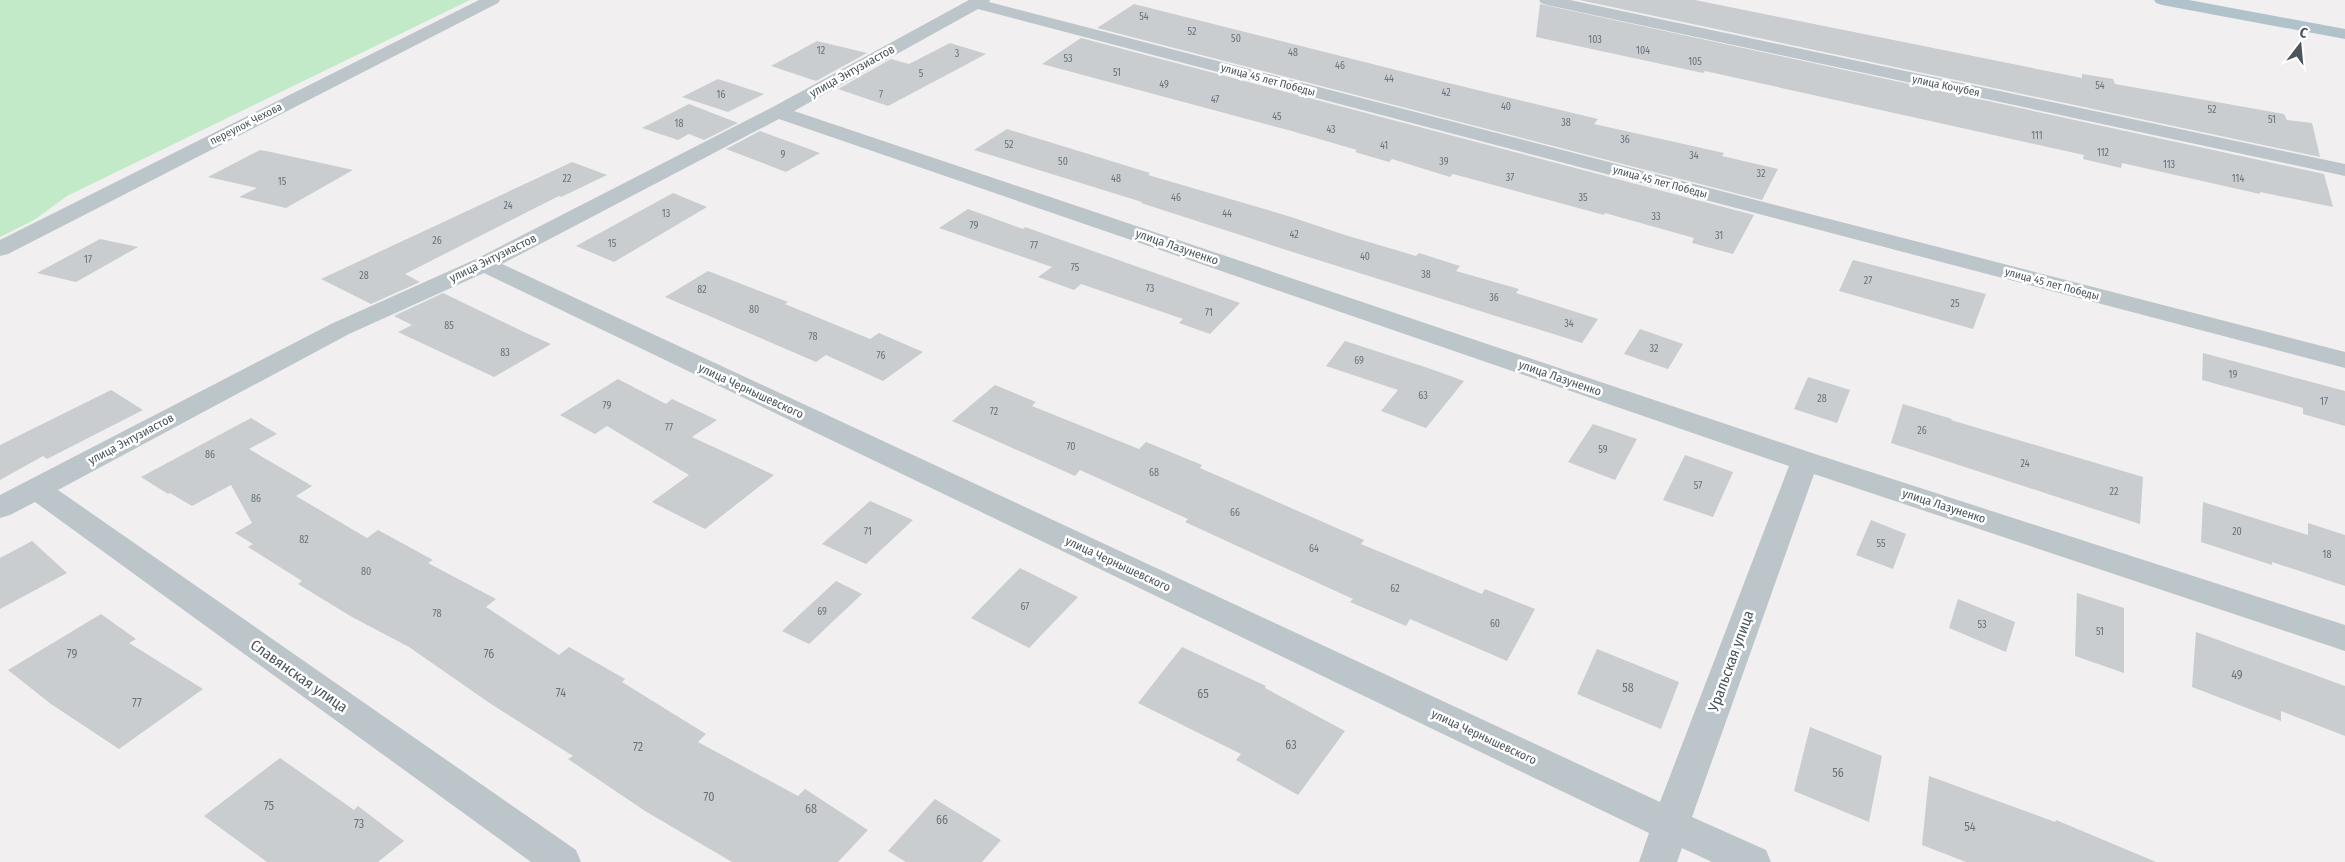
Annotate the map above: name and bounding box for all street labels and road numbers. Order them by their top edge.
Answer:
street label: улица Энтузиастов [807,42,897,100]
street label: улица 45 лет Победы [1219,61,1317,99]
street label: улица Кочубея [1911,73,1981,99]
street label: переулок Чехова [208,100,284,148]
street label: улица 45 лет Победы [1611,163,1709,201]
street label: улица Лазуненко [1134,226,1220,268]
street label: улица Энтузиастов [447,231,539,285]
street label: улица 45 лет Победы [2003,265,2101,303]
street label: улица Лазуненко [1517,357,1603,399]
street label: улица Чернышевского [696,361,806,421]
street label: улица Энтузиастов [86,411,176,467]
street label: улица Лазуненко [1901,486,1987,526]
street label: улица Чернышевского [1063,534,1173,594]
street label: Уральская улица [1704,608,1758,715]
street label: Славянская улица [247,636,351,716]
street label: улица Чернышевского [1429,707,1539,767]

